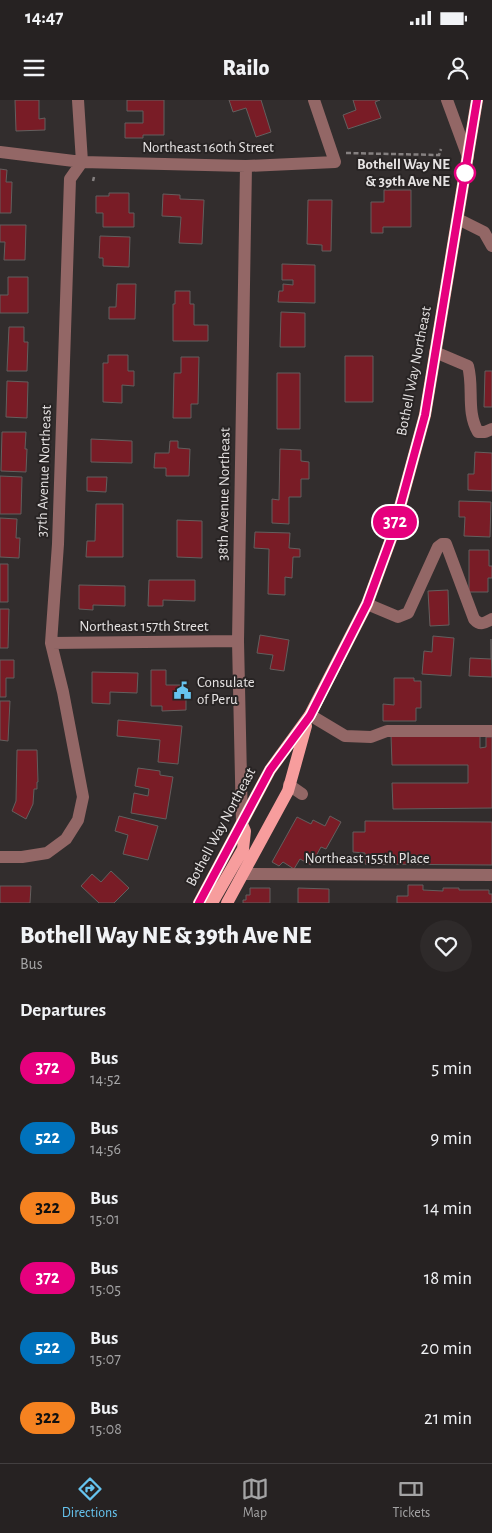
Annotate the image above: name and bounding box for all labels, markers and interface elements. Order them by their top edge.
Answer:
text: 14:47 [25,8,64,27]
icon: menu [20,54,48,82]
icon: person [444,54,472,82]
text: Railo [223,57,269,79]
street label: Northeast 160th Street [142,140,274,155]
place label: Bothell Way NE & 39th Ave NE [357,157,450,189]
marker: Bothell Way NE & 39th Ave NE [454,162,476,184]
street label: Bothell Way Northeast [394,305,434,437]
street label: 37th Avenue Northeast [34,404,54,537]
street label: 38th Avenue Northeast [215,427,233,561]
line badge: 372 [366,506,424,538]
text: 372 [383,513,407,531]
street label: Northeast 157th Street [79,619,209,634]
place label: Consulate of Peru [197,675,255,707]
public building icon: Consulate of Peru [173,681,193,701]
street label: Bothell Way Northeast [183,765,259,889]
street label: Northeast 155th Place [304,851,430,866]
button: heart [420,920,472,972]
text: Bothell Way NE & 39th Ave NE [20,924,311,948]
text: Bus [20,956,43,972]
text: Departures [20,1001,106,1020]
text: Bus [90,1049,118,1068]
text: 372 [35,1059,60,1077]
text: 5 min [431,1059,472,1078]
text: 14:52 [90,1071,121,1087]
text: Bus [90,1119,118,1138]
text: 522 [35,1129,60,1147]
text: 9 min [430,1129,472,1148]
text: 14:56 [90,1141,121,1157]
text: Bus [90,1189,118,1208]
text: 322 [35,1199,60,1217]
text: 14 min [424,1199,472,1218]
text: 15:01 [90,1211,120,1227]
text: Bus [90,1259,118,1278]
text: 372 [35,1269,60,1287]
text: 18 min [424,1269,472,1288]
text: 15:05 [90,1281,121,1297]
text: Bus [90,1329,118,1348]
text: 522 [35,1339,60,1357]
text: 20 min [421,1339,472,1358]
text: 15:07 [90,1351,121,1367]
text: Bus [90,1399,118,1418]
text: 322 [35,1409,60,1427]
text: 21 min [424,1409,472,1428]
text: 15:08 [90,1421,122,1437]
tab: Directions [62,1475,118,1522]
tab: Map [241,1475,269,1522]
tab: Tickets [392,1475,430,1522]

